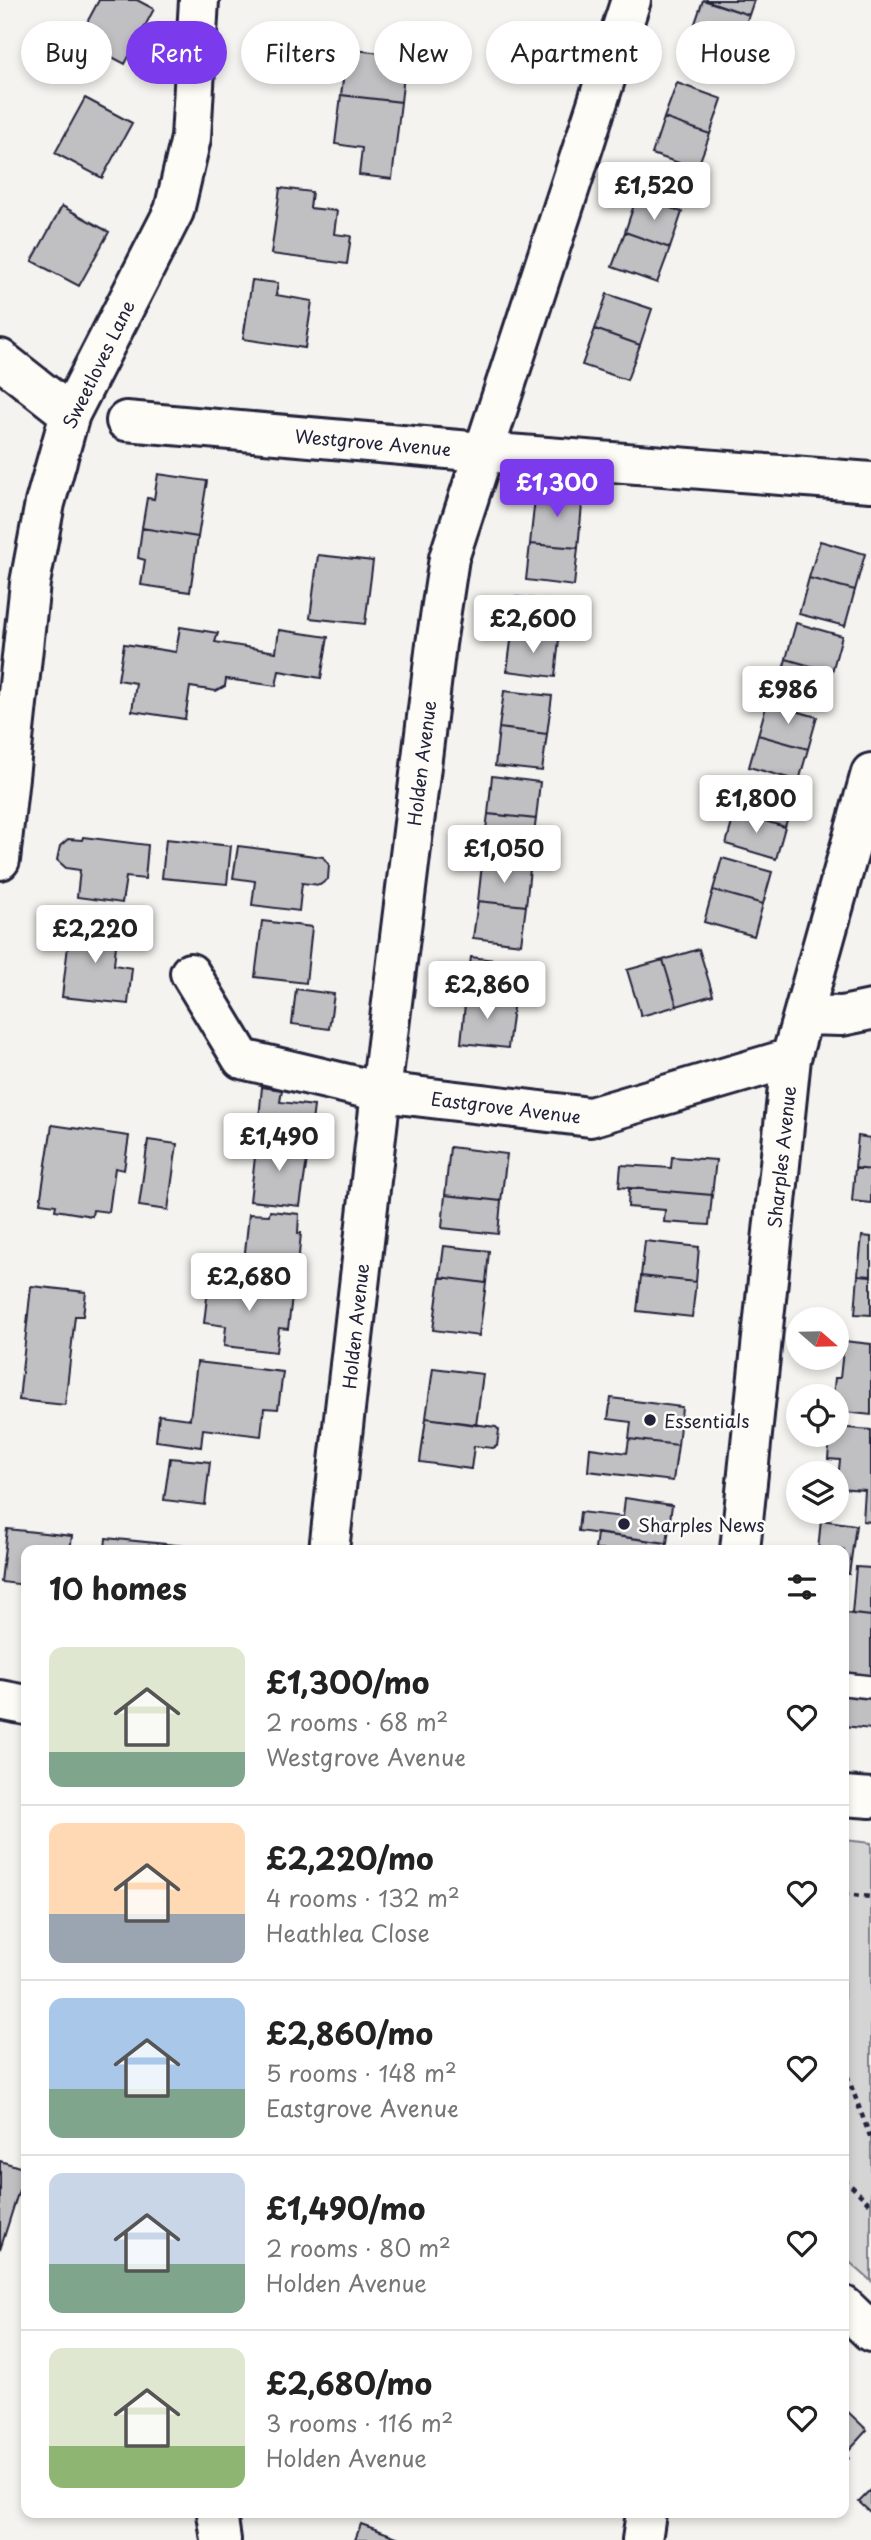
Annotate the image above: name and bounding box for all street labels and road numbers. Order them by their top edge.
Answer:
street label: Sweetloves Lane [55,295,141,433]
street label: Westgrove Avenue [294,422,452,462]
street label: Holden Avenue [400,699,442,827]
street label: Eastgrove Avenue [429,1084,583,1130]
street label: Sharples Avenue [760,1084,802,1229]
street label: Holden Avenue [335,1262,375,1390]

